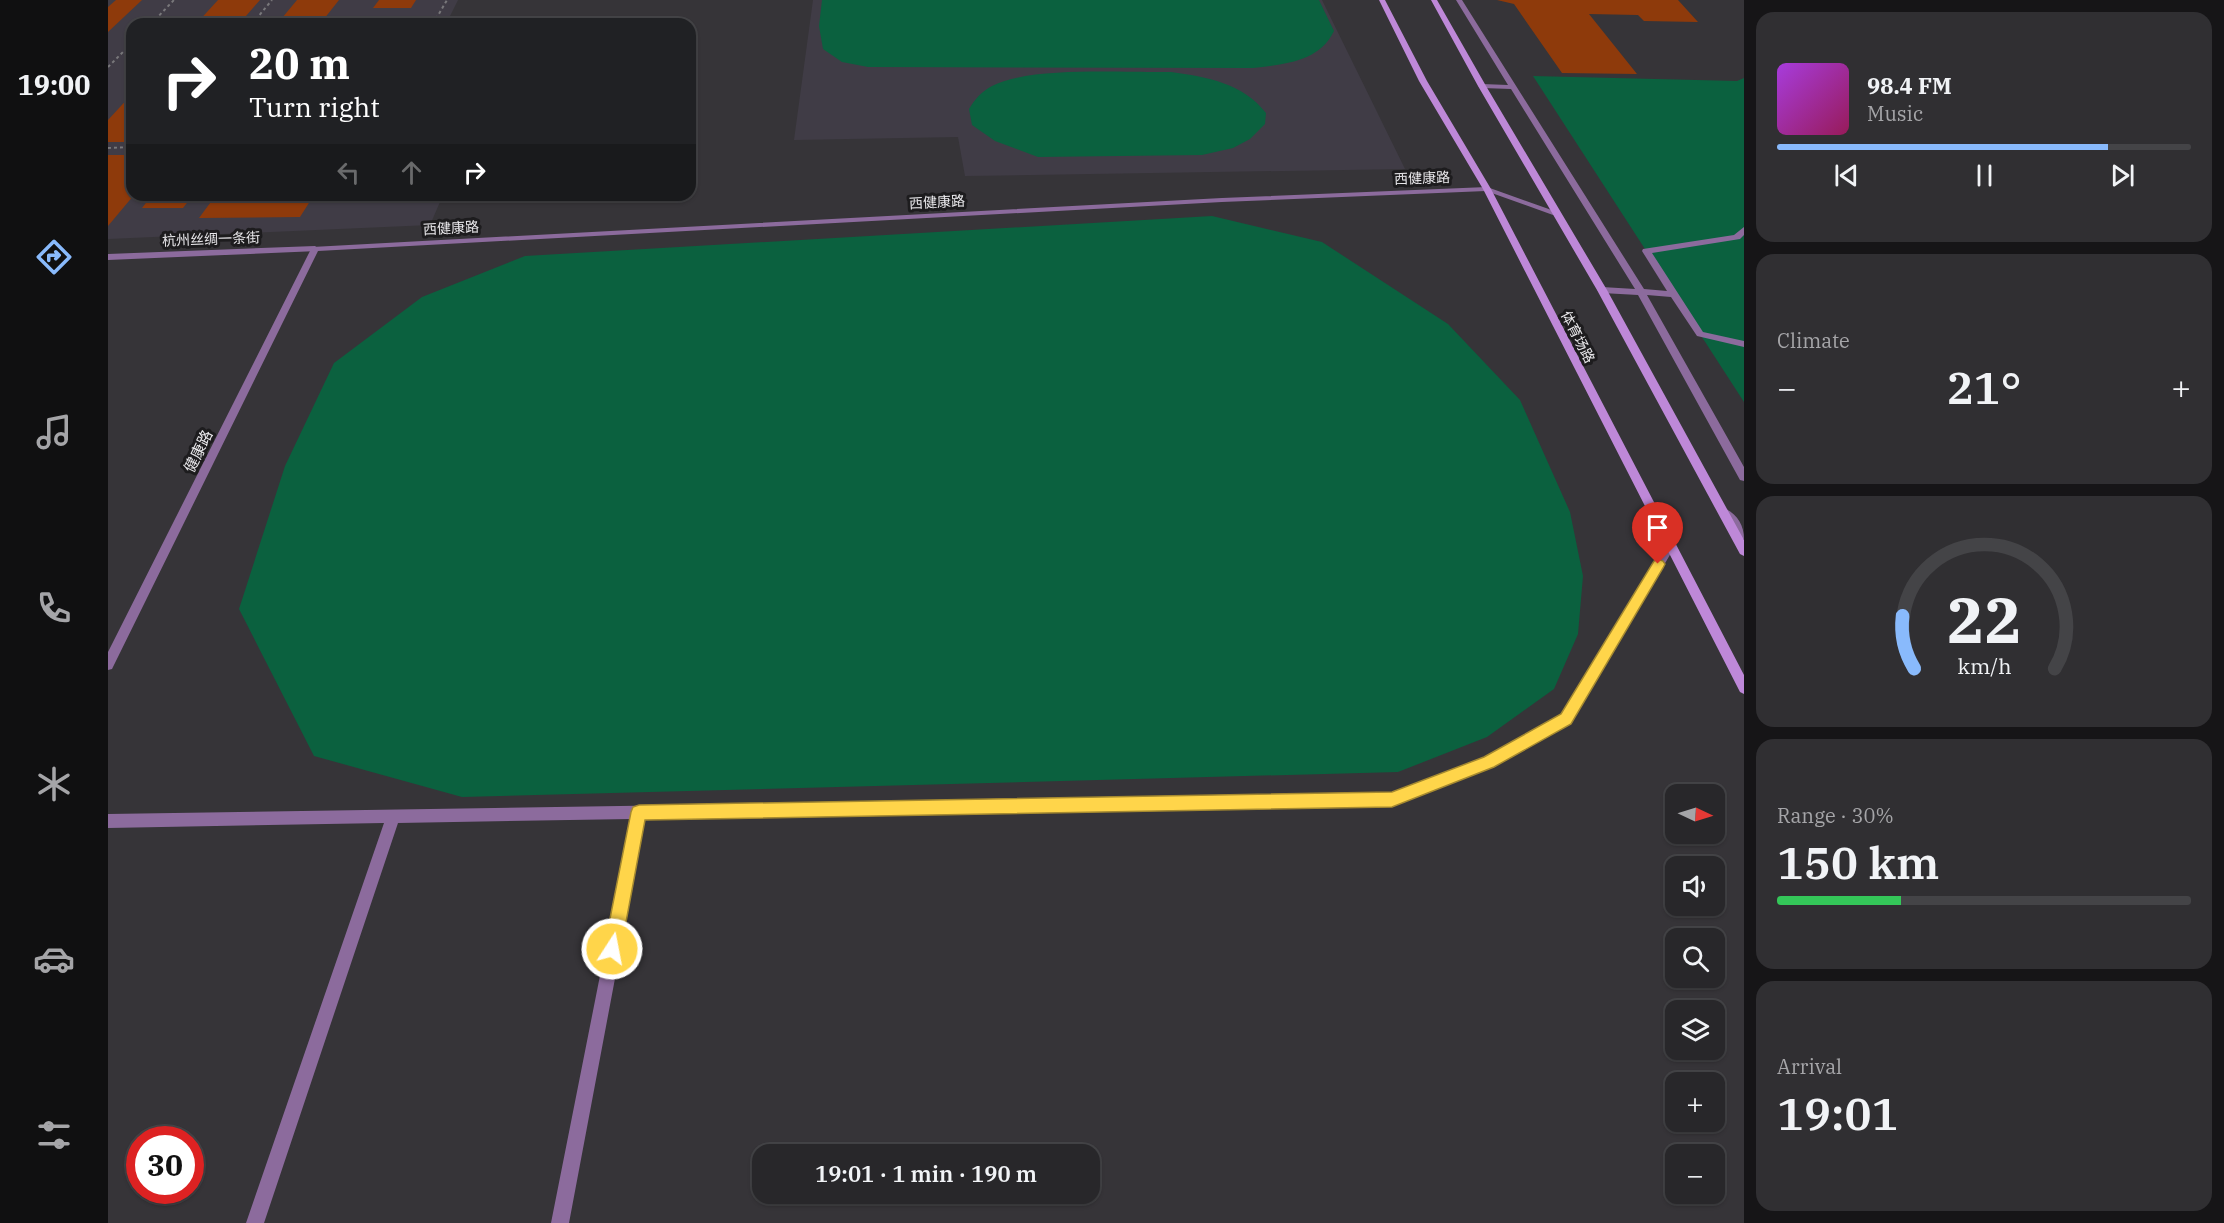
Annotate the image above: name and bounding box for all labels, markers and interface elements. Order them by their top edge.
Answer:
text: 20 m [249,36,350,91]
icon: right [150,42,228,120]
text: 19:00 [18,67,90,102]
text: 98.4 FM [1867,71,1952,100]
text: Turn right [249,89,380,124]
text: Music [1867,100,1923,127]
icon: left [332,156,365,189]
icon: ahead [395,156,428,189]
icon: right [458,156,491,189]
icon: previous [1830,159,1863,192]
icon: pause [1968,159,2001,192]
icon: next [2106,159,2139,192]
street label: 西健康路 [1394,168,1450,188]
street label: 西健康路 [909,192,965,212]
street label: 西健康路 [423,218,479,238]
street label: 杭州丝绸一条街 [162,228,260,250]
icon: directions [33,236,75,278]
street label: 体育场路 [1557,308,1599,366]
text: Climate [1777,327,1850,354]
text: 21° [1946,358,2022,416]
text: − [1777,366,1797,409]
text: + [2171,366,2191,409]
icon: music [33,411,75,453]
street label: 健康路 [180,427,216,475]
pin [1632,502,1683,564]
icon: arrive [1641,511,1674,544]
text: 22 [1947,579,2021,660]
icon: phone [33,587,75,629]
text: km/h [1957,652,2011,680]
icon: climate [33,763,75,805]
north arrow [1665,784,1725,844]
map controls [1665,784,1725,1204]
text: Range · 30% [1777,802,1894,829]
text: 150 km [1777,833,1939,891]
button: sound [1665,856,1725,916]
position arrow [580,917,644,981]
button: search [1665,928,1725,988]
icon: car [33,938,75,980]
button: layers [1665,1000,1725,1060]
text: Arrival [1777,1053,1842,1080]
button: + [1665,1072,1725,1132]
text: 19:01 [1777,1084,1898,1142]
icon: filters [33,1114,75,1156]
speed limit sign: 30 [126,1126,204,1204]
button: − [1665,1144,1725,1204]
text: 19:01 · 1 min · 190 m [815,1159,1037,1188]

